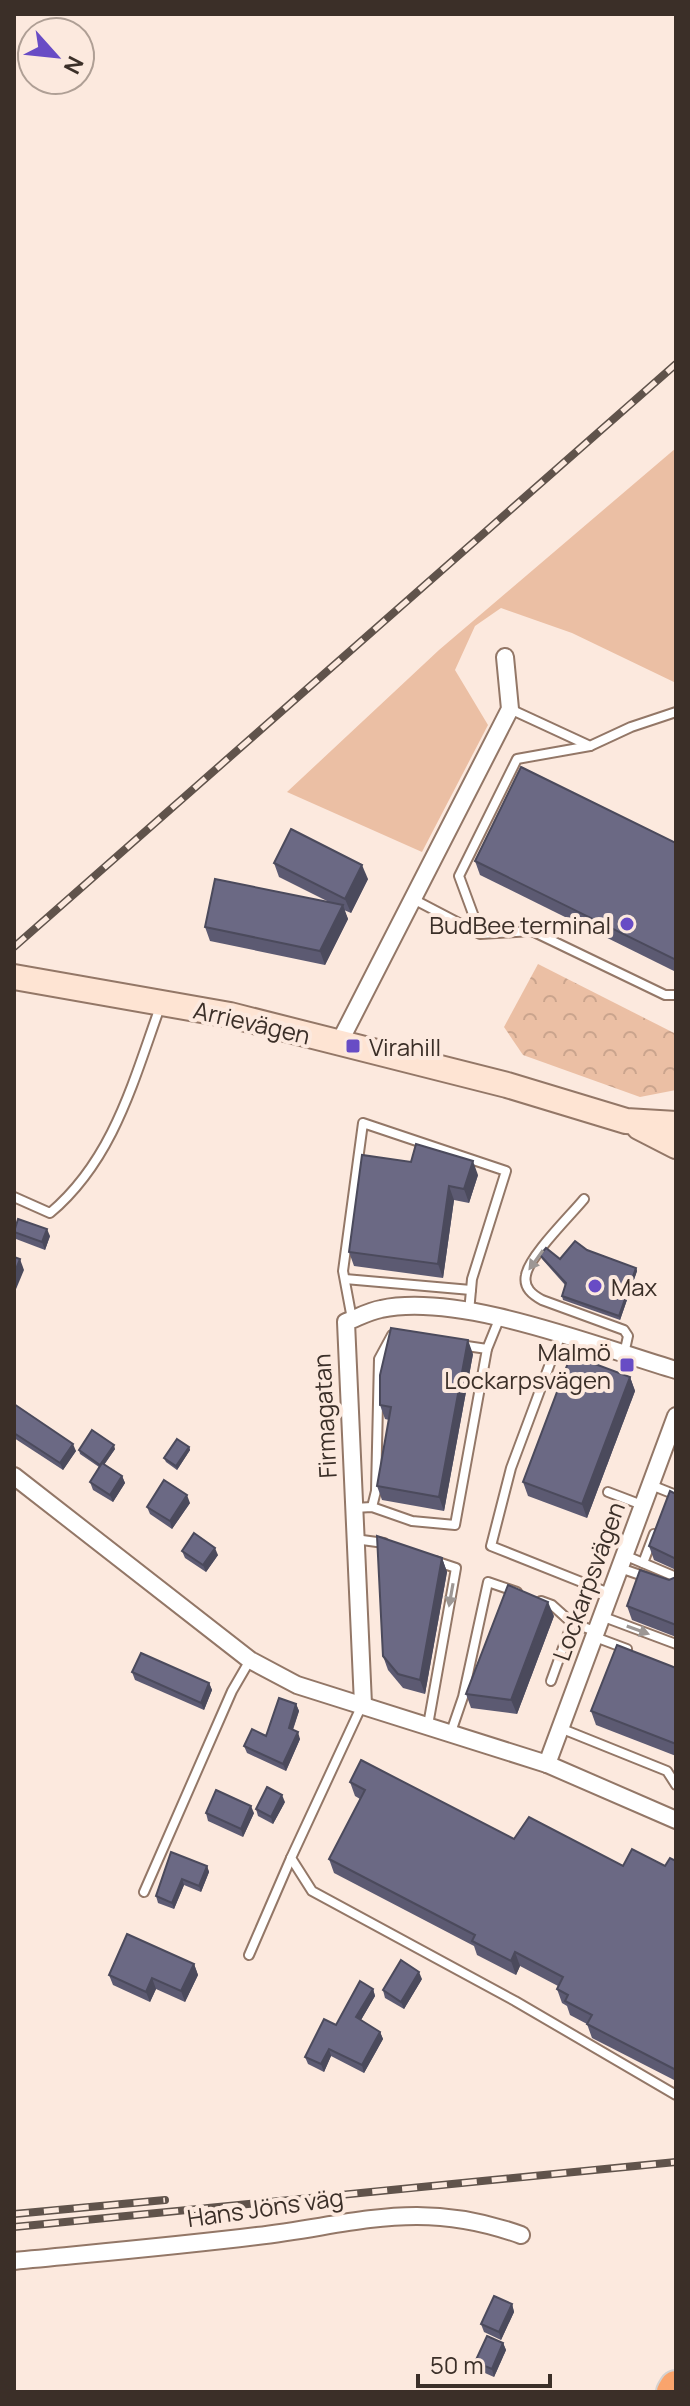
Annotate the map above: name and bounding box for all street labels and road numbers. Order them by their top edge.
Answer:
street label: Arrievägen [191,993,313,1051]
street label: Firmagatan [304,1353,344,1479]
street label: Lockarpsvägen [544,1497,632,1665]
street label: Hans Jöns väg [185,2180,345,2234]

